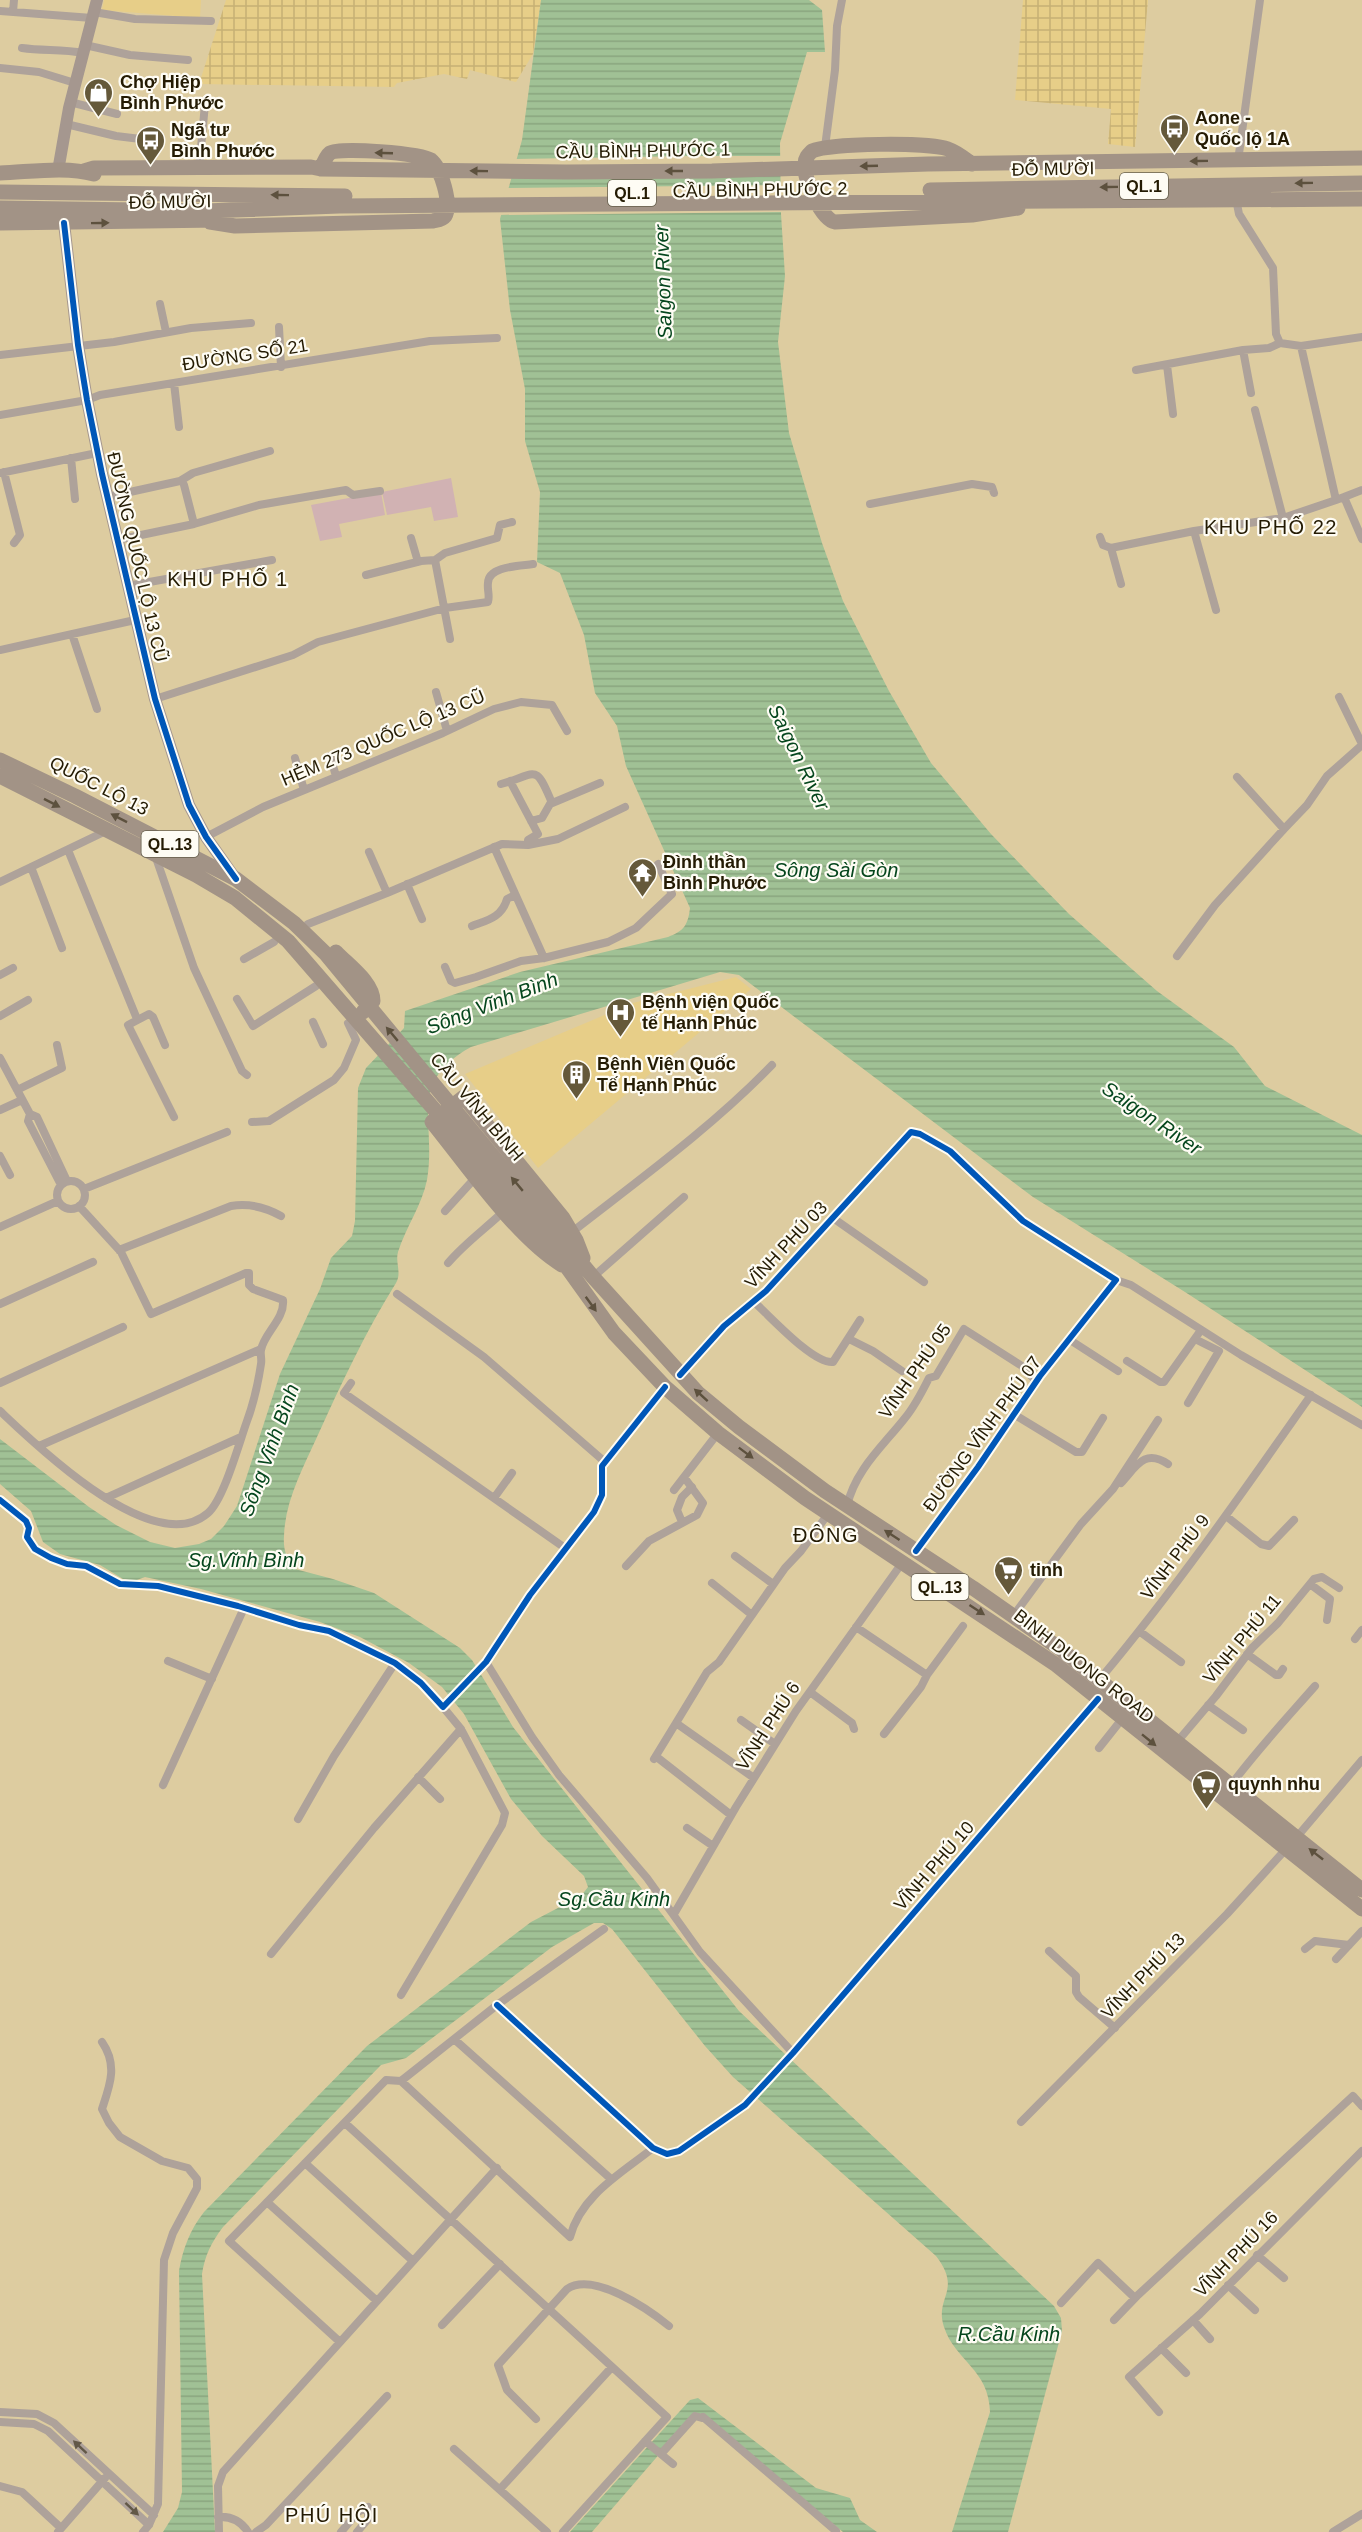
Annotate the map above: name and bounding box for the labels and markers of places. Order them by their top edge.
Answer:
place label: Chợ Hiệp Bình Phước [120,72,224,113]
shop icon: Chợ Hiệp Bình Phước [83,76,115,118]
place label: Aone - Quốc lộ 1A [1195,108,1290,149]
bus stop icon: Aone - Quốc lộ 1A [1158,112,1190,154]
place label: Ngã tư Bình Phước [171,120,275,161]
bus stop icon: Ngã tư Bình Phước [134,124,166,166]
place label: Đình thần Bình Phước [663,852,767,893]
temple icon: Đình thần Bình Phước [626,856,658,898]
place label: Bệnh viện Quốc tế Hạnh Phúc [642,992,779,1033]
hospital icon: Bệnh viện Quốc tế Hạnh Phúc [605,996,637,1038]
place label: Bệnh Viện Quốc Tế Hạnh Phúc [597,1054,736,1095]
building icon: Bệnh Viện Quốc Tế Hạnh Phúc [560,1058,592,1100]
supermarket icon: tinh [993,1554,1025,1596]
place label: tinh [1030,1560,1063,1580]
supermarket icon: quynh nhu [1191,1768,1223,1810]
place label: quynh nhu [1228,1774,1320,1794]

